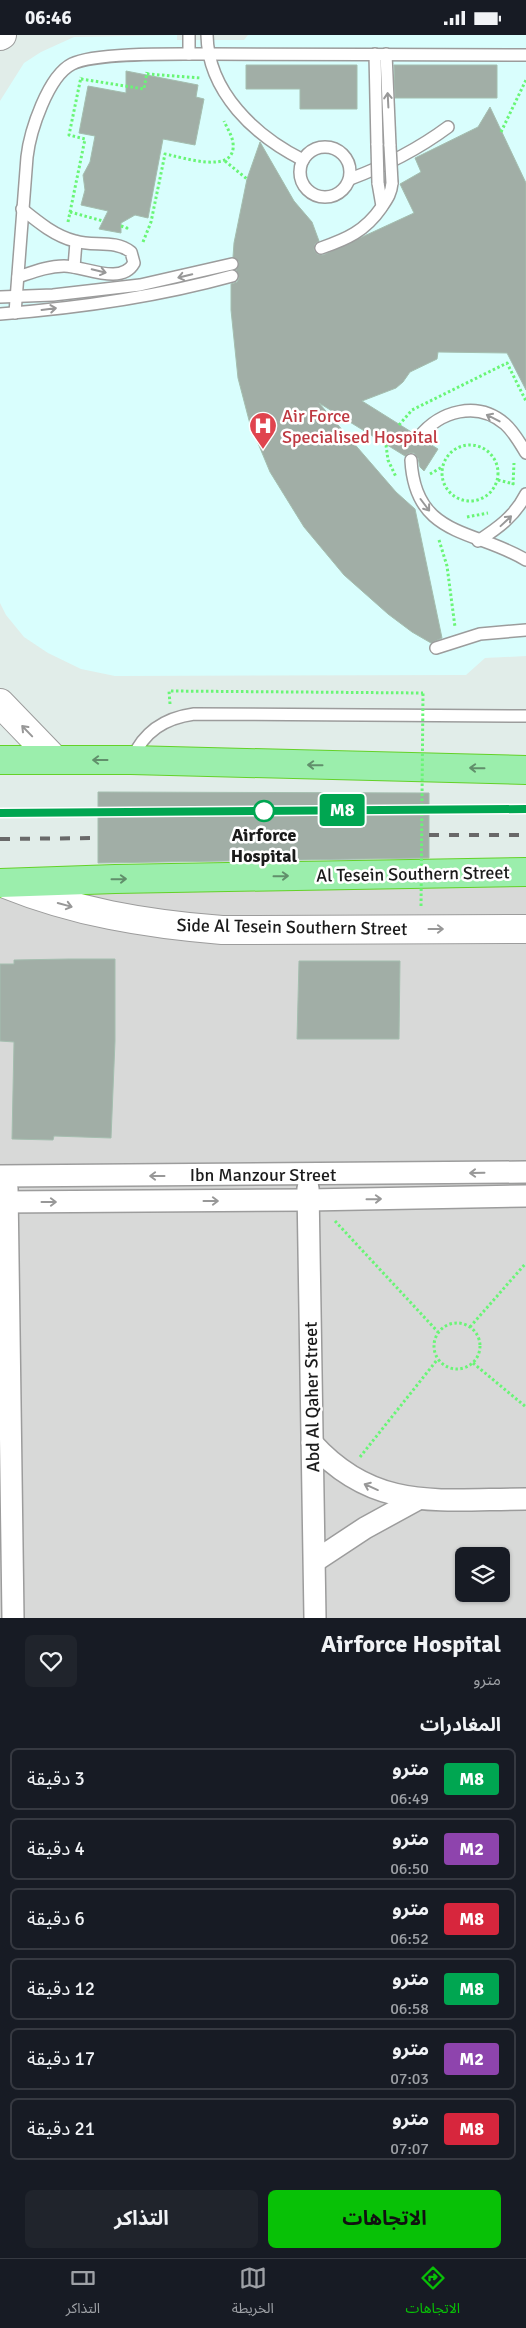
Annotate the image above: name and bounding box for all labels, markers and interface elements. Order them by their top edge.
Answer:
text: 06:46 [25,6,72,30]
one-way arrow [383,92,392,108]
one-way arrow [91,267,107,277]
one-way arrow [178,272,194,281]
one-way arrow [40,304,56,314]
place label: Air Force Specialised Hospital [282,405,438,448]
hospital icon: Air Force Specialised Hospital [248,411,278,450]
one-way arrow [486,413,501,423]
one-way arrow [420,498,430,512]
one-way arrow [499,515,512,527]
one-way arrow [22,726,34,738]
one-way arrow [92,755,108,765]
one-way arrow [307,760,323,769]
one-way arrow [470,764,486,773]
line badge: M8 [320,794,364,826]
text: M8 [330,799,354,821]
marker: Airforce Hospital [253,800,275,822]
place label: Airforce Hospital [231,824,298,867]
street label: Al Tesein Southern Street [316,861,510,887]
one-way arrow [272,871,289,881]
one-way arrow [110,874,126,884]
one-way arrow [57,901,73,911]
street label: Side Al Tesein Southern Street [176,914,408,940]
one-way arrow [427,925,443,934]
street label: Ibn Manzour Street [190,1164,336,1186]
one-way arrow [470,1168,486,1178]
one-way arrow [150,1171,166,1181]
one-way arrow [365,1194,381,1204]
one-way arrow [202,1196,219,1206]
one-way arrow [40,1197,56,1207]
street label: Abd Al Qaher Street [300,1321,324,1473]
one-way arrow [364,1482,379,1492]
map controls [455,1547,510,1602]
button: layers [455,1547,510,1602]
text: Airforce Hospital [321,1629,501,1659]
button: heart [25,1635,77,1687]
text: مترو [473,1670,501,1690]
text: المغادرات [420,1713,501,1737]
text: مترو [392,1757,429,1781]
text: 3 دقيقة [27,1767,85,1791]
text: M8 [459,1768,484,1790]
text: 06:49 [390,1789,429,1809]
text: مترو [392,1827,429,1851]
text: 4 دقيقة [27,1837,85,1861]
text: M2 [459,1838,484,1860]
text: 06:50 [390,1859,429,1879]
text: مترو [392,1897,429,1921]
text: 6 دقيقة [27,1907,85,1931]
text: M8 [459,1908,484,1930]
text: 06:52 [390,1929,429,1949]
text: مترو [392,1967,429,1991]
text: 12 دقيقة [27,1977,95,2001]
text: M8 [459,1978,484,2000]
text: 06:58 [390,1999,429,2019]
text: مترو [392,2037,429,2061]
text: 17 دقيقة [27,2047,95,2071]
text: M2 [459,2048,484,2070]
text: 07:03 [390,2069,429,2089]
text: مترو [392,2107,429,2131]
text: 21 دقيقة [27,2117,95,2141]
text: M8 [459,2118,484,2140]
text: 07:07 [390,2139,429,2159]
button: التذاكر [25,2190,258,2248]
button: الاتجاهات [268,2190,501,2248]
tab: التذاكر [66,2264,100,2323]
tab: الخريطة [232,2264,274,2323]
tab: الاتجاهات [405,2264,460,2323]

